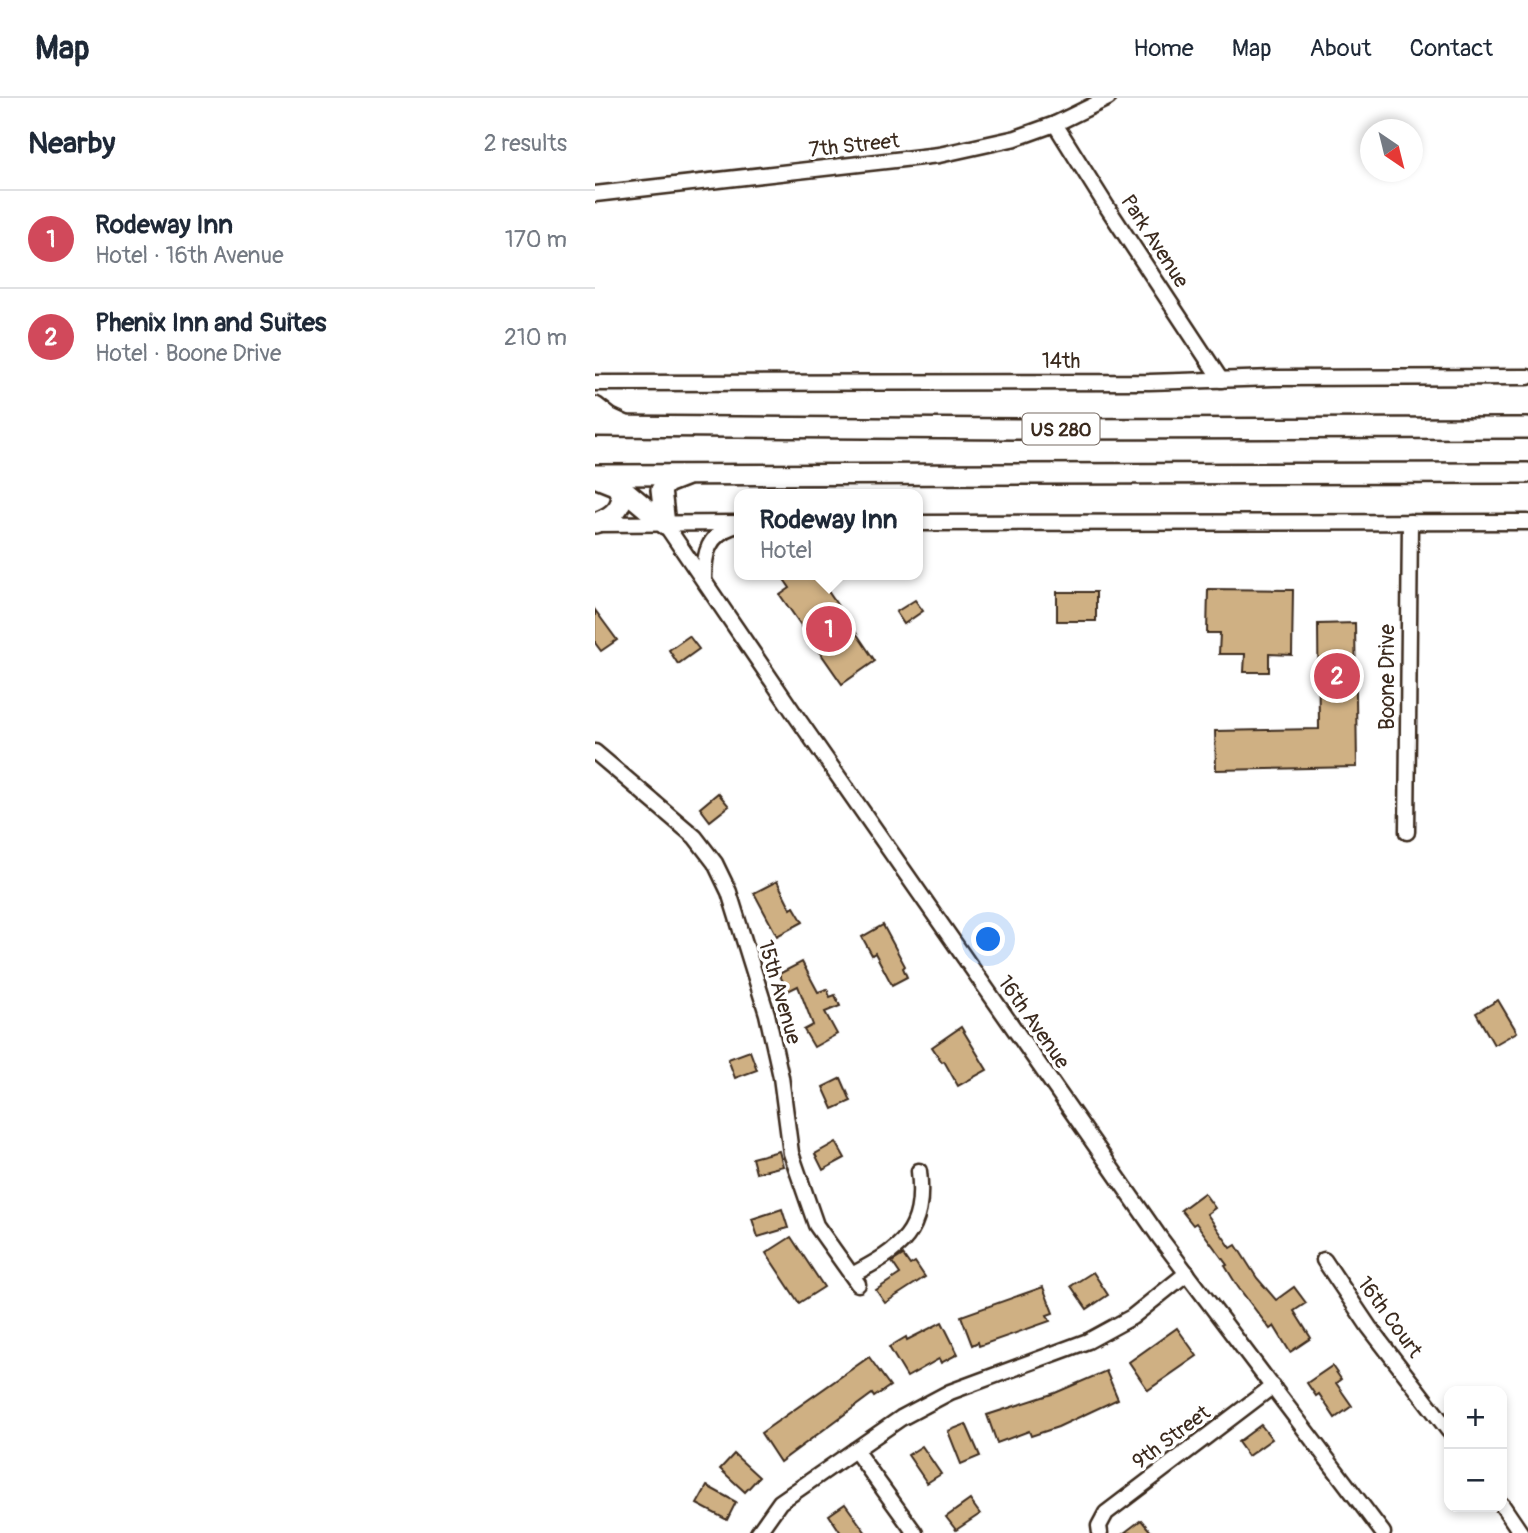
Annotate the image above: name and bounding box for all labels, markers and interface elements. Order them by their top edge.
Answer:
text: Map [35,28,90,69]
text: Home [1133,34,1194,63]
text: Map [1232,34,1272,63]
text: About [1310,34,1372,63]
text: Contact [1410,34,1493,63]
north arrow [1360,119,1423,182]
text: Nearby [28,125,115,162]
street label: 7th Street [807,127,901,164]
text: 2 results [484,129,567,158]
street label: Park Avenue [1114,190,1195,294]
text: Rodeway Inn [95,209,233,241]
text: 1 [47,225,56,254]
text: 170 m [505,225,567,254]
text: Hotel · 16th Avenue [95,241,284,270]
text: Phenix Inn and Suites [95,307,326,339]
text: 2 [45,323,57,352]
text: 210 m [504,323,567,352]
text: Hotel · Boone Drive [95,339,281,368]
street label: 14th [1042,348,1080,375]
road number: US 280 [1023,414,1099,444]
popup [734,489,923,580]
text: Rodeway Inn [759,504,898,536]
text: Hotel [759,536,812,565]
pin: 1 [806,603,852,655]
street label: Boone Drive [1374,623,1401,730]
pin: 2 [1314,650,1360,702]
your location [971,922,1005,956]
street label: 15th Avenue [752,937,807,1048]
street label: 16th Avenue [992,970,1076,1075]
street label: 16th Court [1351,1271,1428,1364]
map controls [1444,1386,1507,1512]
button: + [1444,1386,1507,1449]
street label: 9th Street [1127,1399,1216,1475]
button: − [1444,1449,1507,1512]

